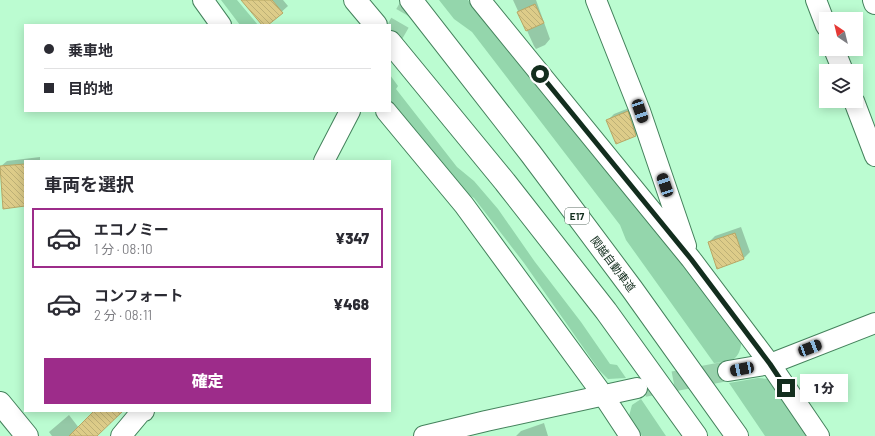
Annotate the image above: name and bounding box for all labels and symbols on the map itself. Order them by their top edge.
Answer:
north arrow [819,12,863,56]
route start [531,65,549,83]
car [630,98,650,124]
car [655,172,675,198]
road number: E17 [565,208,589,224]
street label: 関越自動車道 [588,233,638,294]
car [797,338,823,358]
car [729,361,755,377]
callout: 1 分 [800,374,848,402]
route end [777,379,795,397]

